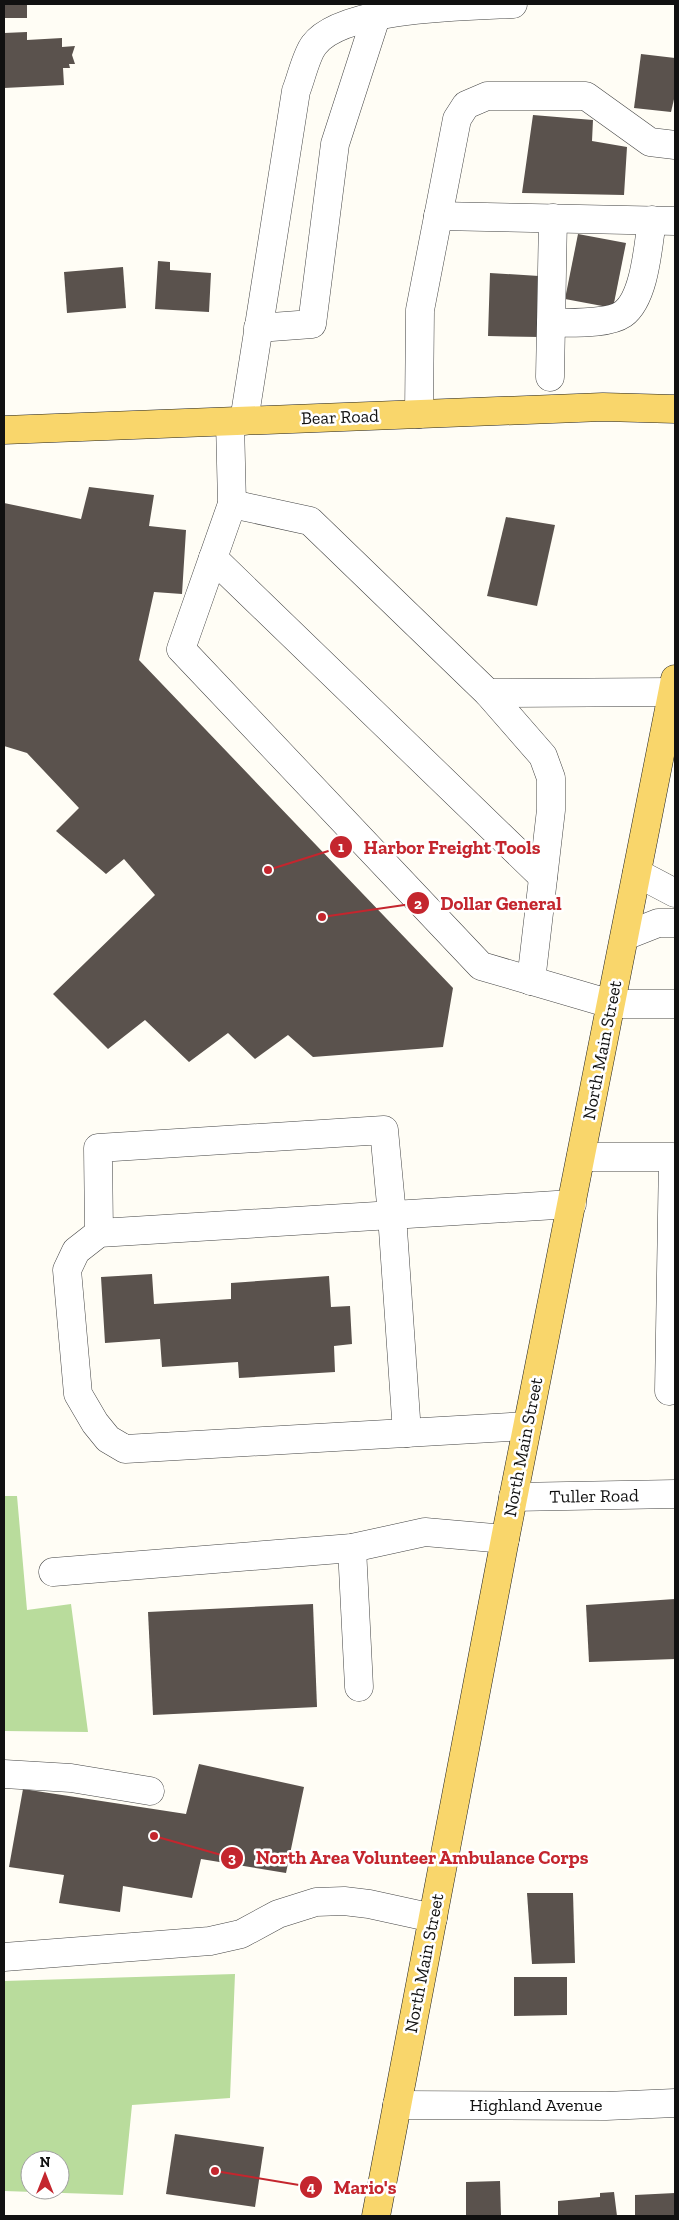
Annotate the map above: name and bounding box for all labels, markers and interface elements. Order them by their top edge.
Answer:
street label: Bear Road [301,405,380,429]
callout: Harbor Freight Tools [329,830,551,864]
text: Harbor Freight Tools [364,836,541,859]
text: 1 [338,838,344,856]
callout: Dollar General [405,886,572,920]
text: Dollar General [440,892,562,915]
text: 2 [414,895,422,913]
street label: North Main Street [578,978,626,1122]
street label: North Main Street [499,1375,547,1519]
street label: Tuller Road [549,1484,639,1508]
callout: North Area Volunteer Ambulance Corps [219,1841,599,1875]
text: North Area Volunteer Ambulance Corps [256,1846,589,1869]
text: 3 [228,1849,236,1867]
street label: North Main Street [400,1891,448,2035]
street label: Highland Avenue [470,2094,602,2116]
north arrow [20,2150,70,2200]
text: N [40,2154,51,2171]
callout: Mario's [299,2170,407,2204]
text: Mario's [333,2176,397,2199]
text: 4 [307,2178,316,2196]

